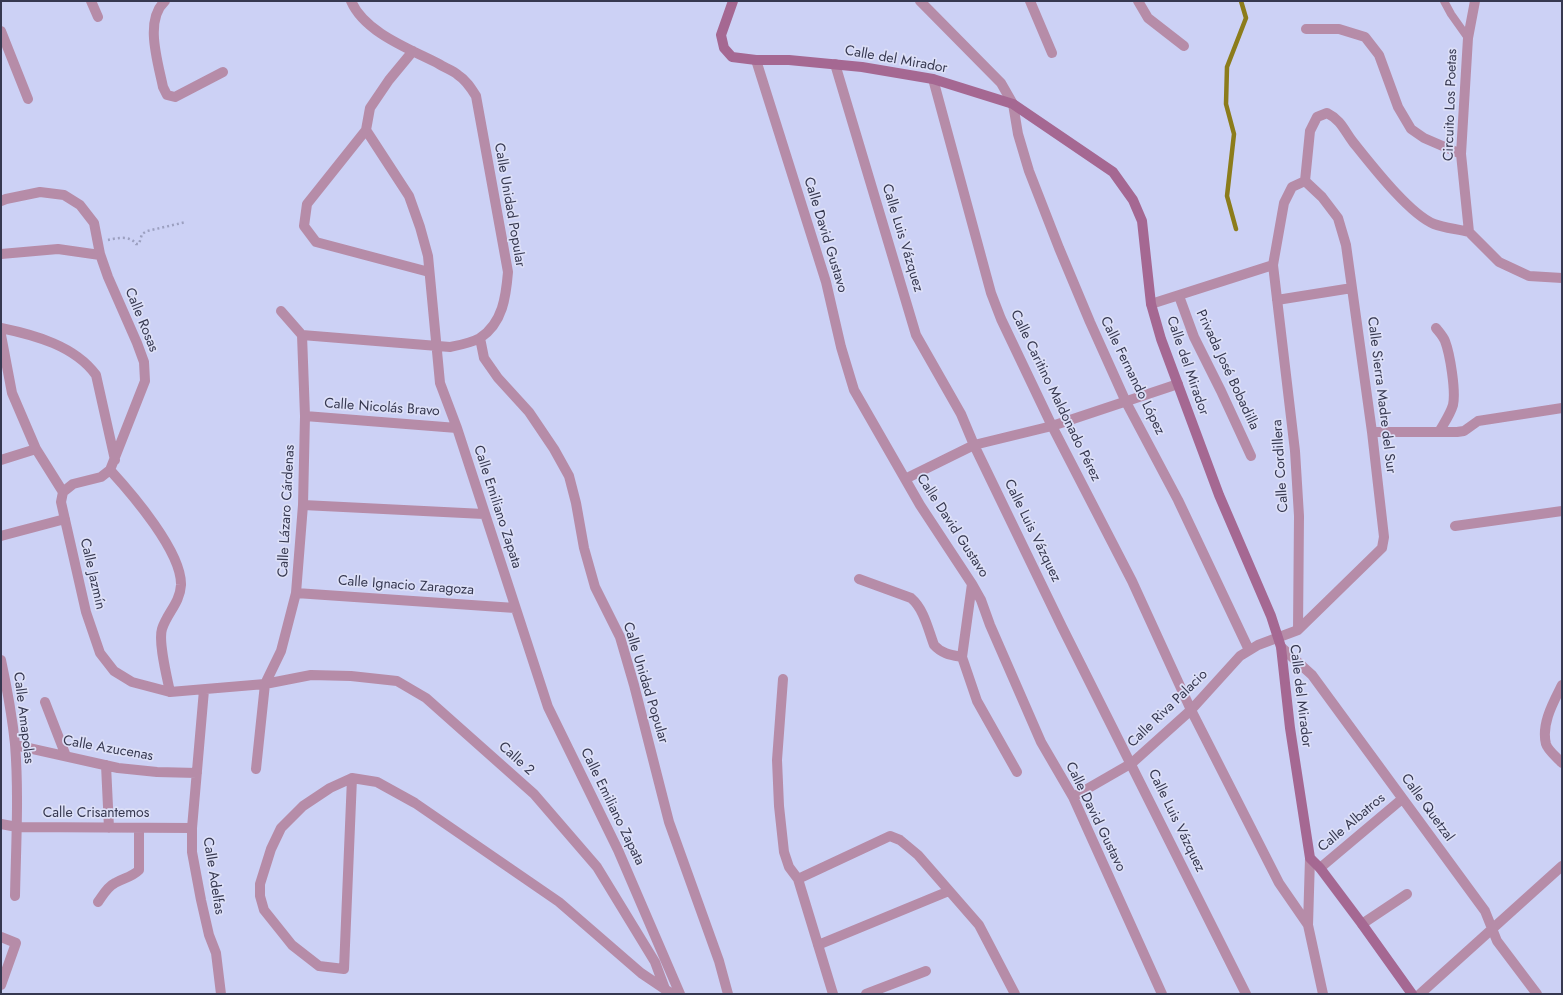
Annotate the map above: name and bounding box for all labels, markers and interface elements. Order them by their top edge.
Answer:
street label: Calle del Mirador [843,43,949,77]
street label: Circuito Los Poetas [1441,49,1461,161]
street label: Calle Unidad Popular [490,142,528,268]
street label: Calle David Gustavo [799,175,851,295]
street label: Calle Luis Vázquez [878,182,926,294]
street label: Calle Rosas [121,285,161,355]
street label: Privada José Bobadilla [1192,307,1262,433]
street label: Calle Caritino Maldonado Pérez [1006,308,1104,484]
street label: Calle Fernando López [1096,314,1168,438]
street label: Calle del Mirador [1162,314,1212,418]
street label: Calle Sierra Madre del Sur [1363,316,1399,474]
street label: Calle Nicolás Bravo [324,396,440,420]
street label: Calle Cordillera [1269,419,1293,513]
street label: Calle Emiliano Zapata [469,443,525,571]
street label: Calle Lázaro Cárdenas [275,444,299,578]
street label: Calle David Gustavo [912,471,992,581]
street label: Calle Luis Vázquez [1000,477,1064,585]
street label: Calle Jazmín [76,537,108,611]
street label: Calle Ignacio Zaragoza [337,573,475,599]
street label: Calle Unidad Popular [619,620,671,746]
street label: Calle del Mirador [1285,643,1315,749]
street label: Calle Riva Palacio [1125,667,1211,751]
street label: Calle Amapolas [9,671,37,765]
street label: Calle Azucenas [62,733,154,765]
street label: Calle 2 [495,739,537,779]
street label: Calle Emiliano Zapata [576,746,648,868]
street label: Calle David Gustavo [1061,759,1129,875]
street label: Calle Luis Vázquez [1144,767,1208,875]
street label: Calle Quetzal [1397,771,1457,845]
street label: Calle Albatros [1315,790,1389,856]
street label: Calle Crisantemos [43,806,149,822]
street label: Calle Adelfas [199,836,227,916]

